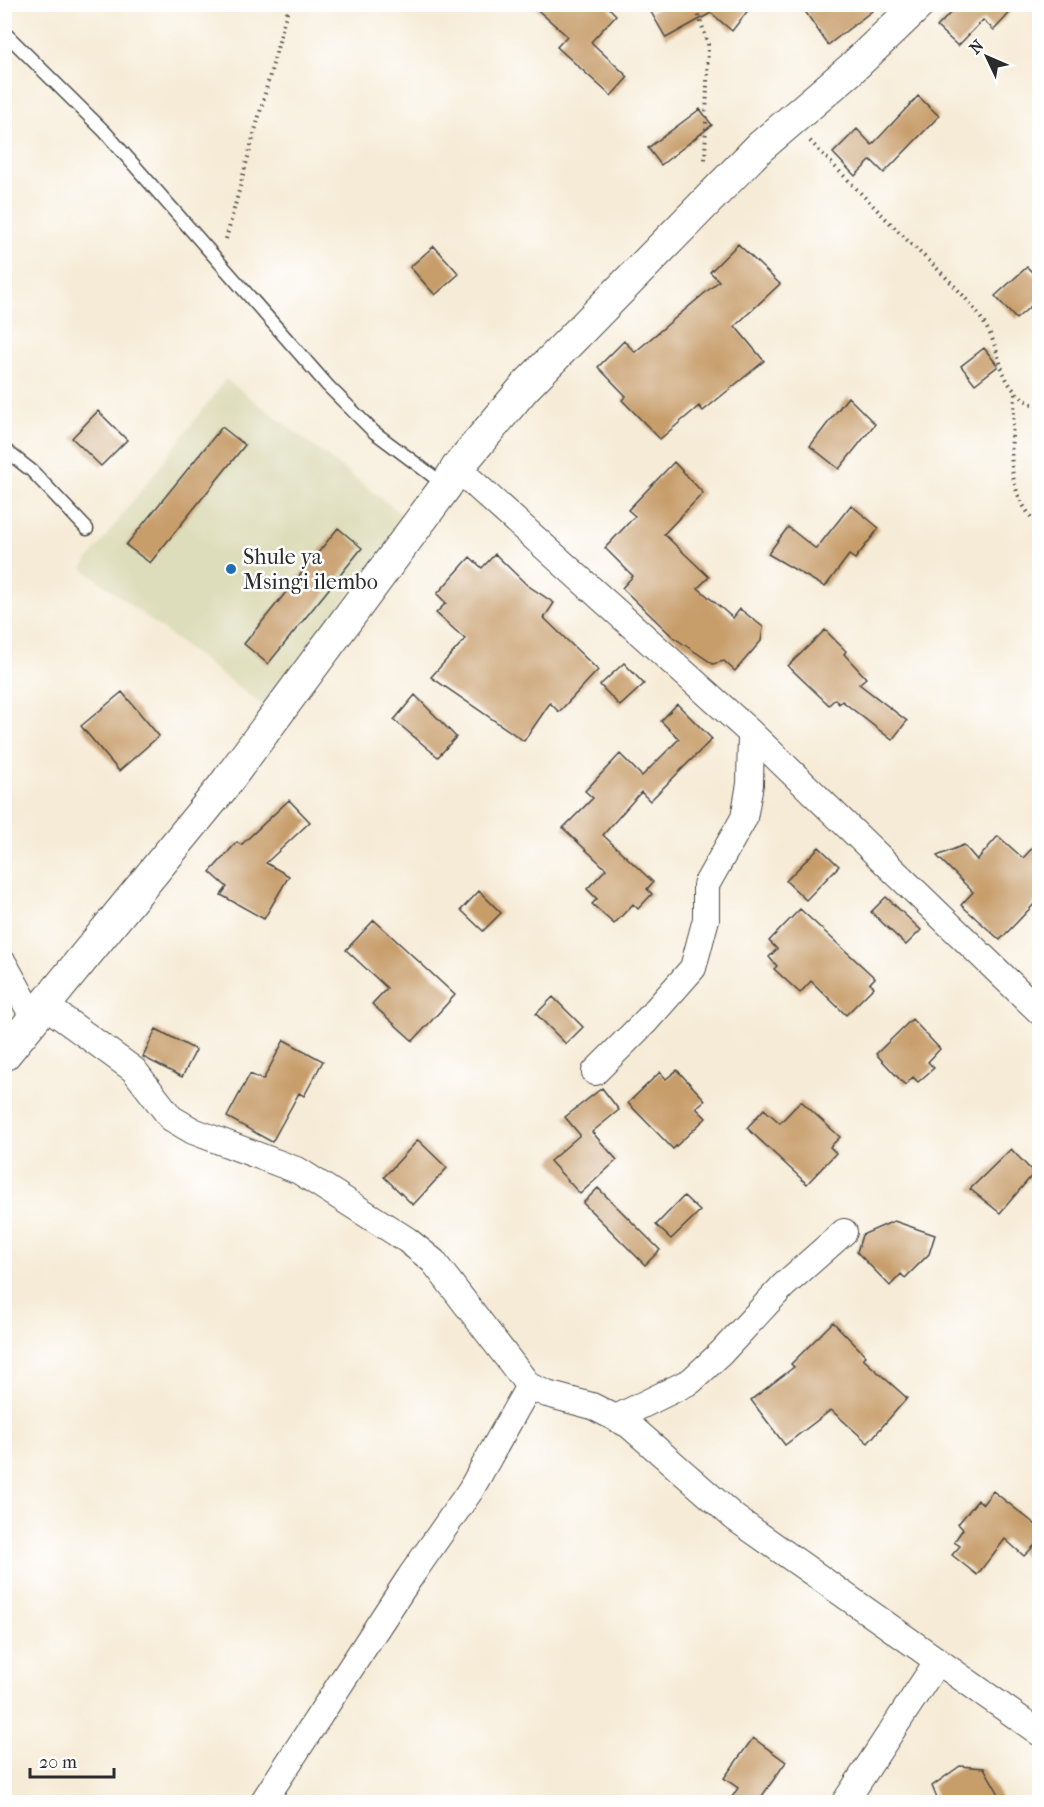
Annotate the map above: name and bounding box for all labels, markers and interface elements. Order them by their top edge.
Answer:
north arrow [957,27,1017,87]
text: N [966,35,988,58]
place label: Shule ya Msingi ilembo [243,544,378,595]
marker: Shule ya Msingi ilembo [224,562,238,576]
scale bar [30,1741,114,1779]
text: 20 m [39,1752,77,1773]

